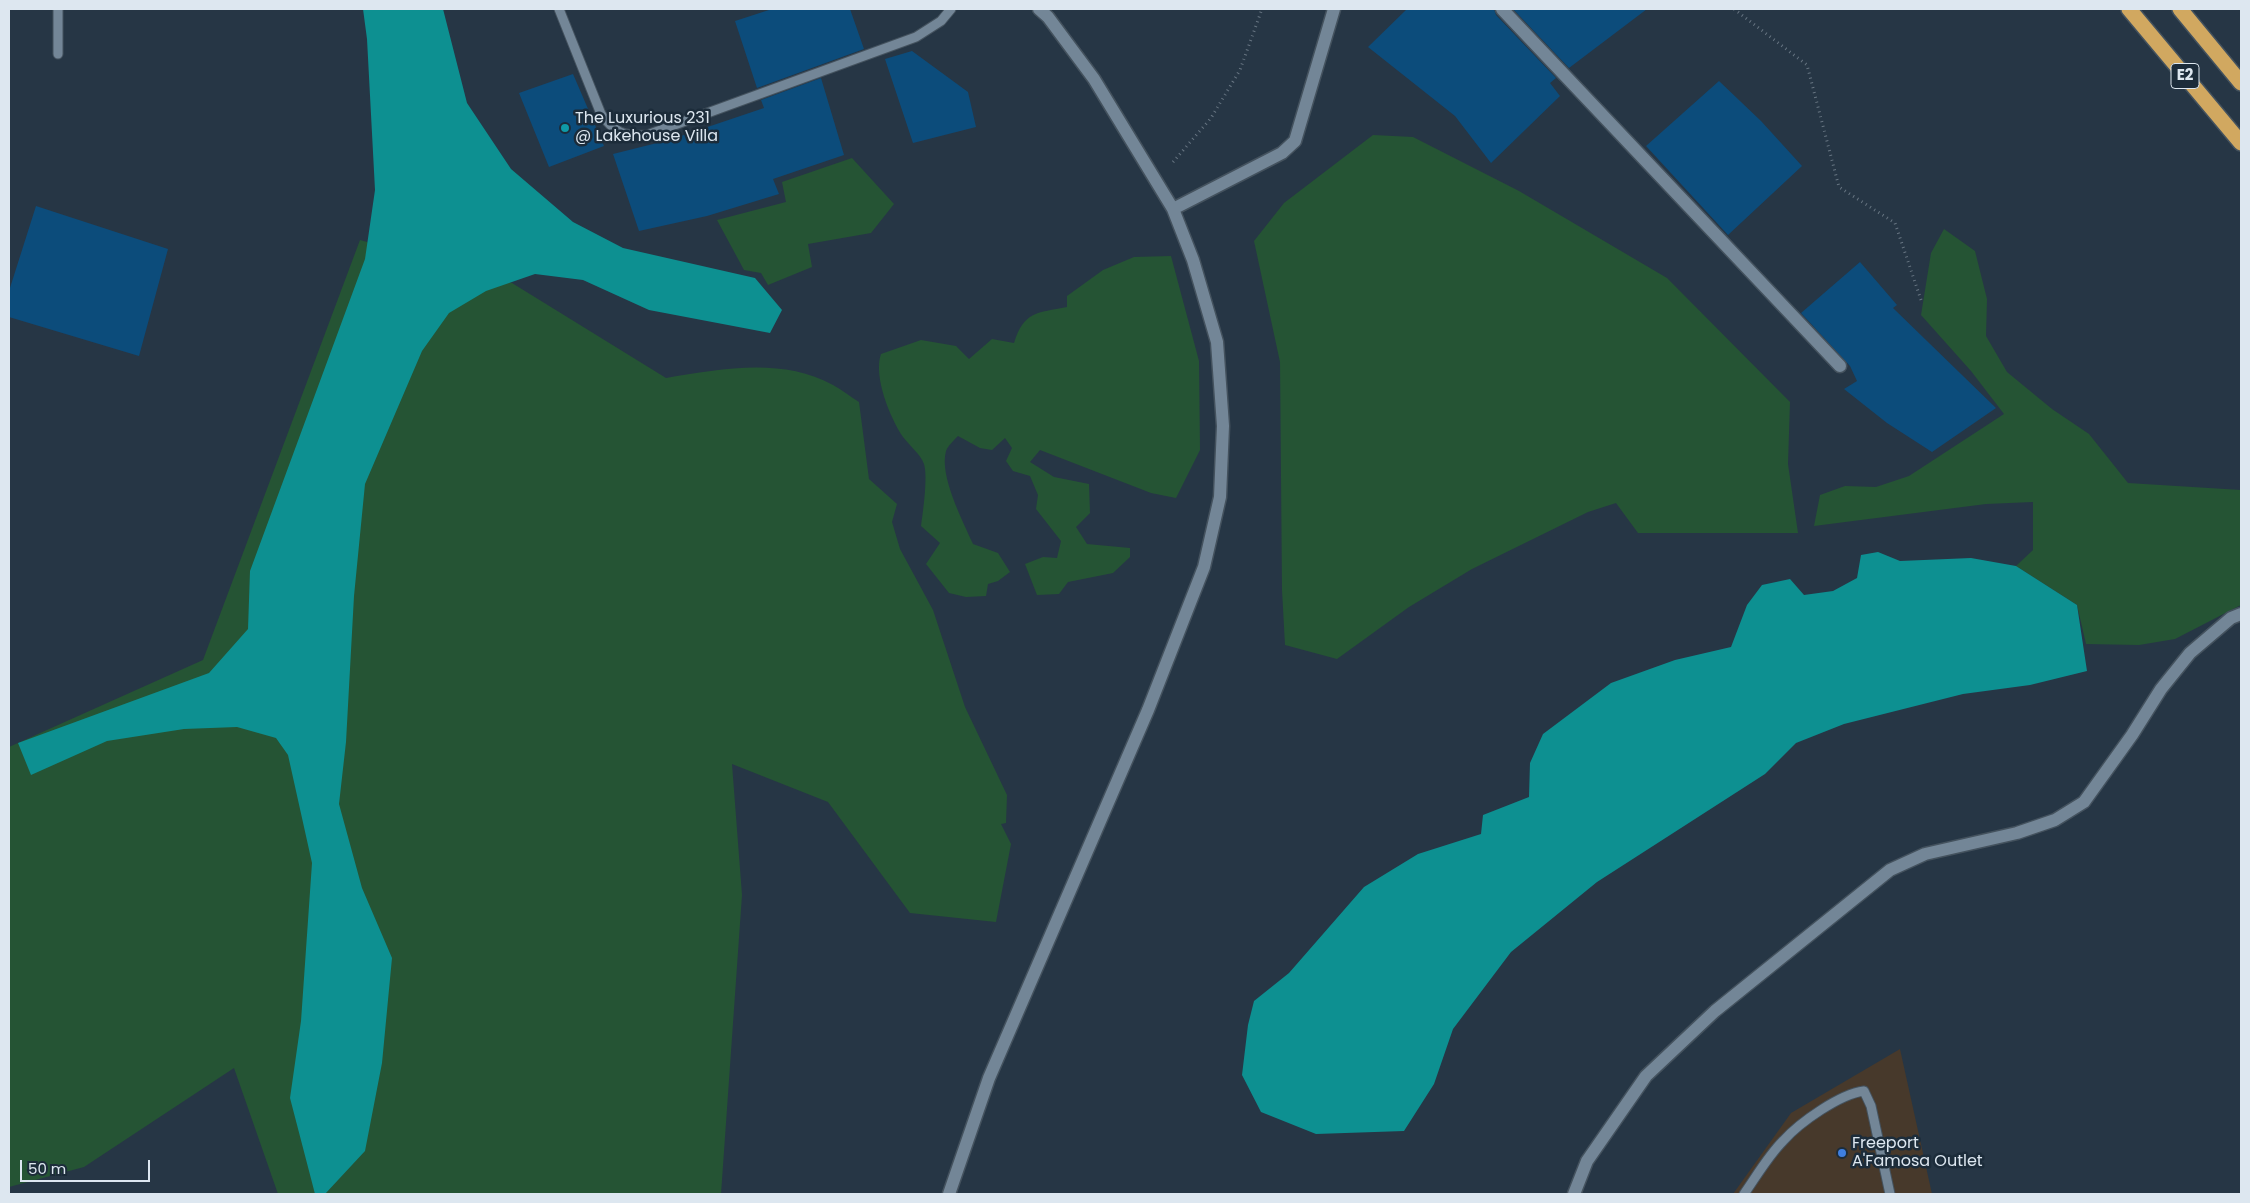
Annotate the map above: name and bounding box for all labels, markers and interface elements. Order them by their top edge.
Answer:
road number: E2 [2171,64,2199,88]
place label: The Luxurious 231 @ Lakehouse Villa [575,109,718,147]
marker: The Luxurious 231 @ Lakehouse Villa [559,122,571,134]
place label: Freeport A'Famosa Outlet [1852,1134,1983,1172]
marker: Freeport A'Famosa Outlet [1836,1147,1848,1159]
scale bar [22,1150,152,1182]
text: 50 m [28,1158,66,1179]

